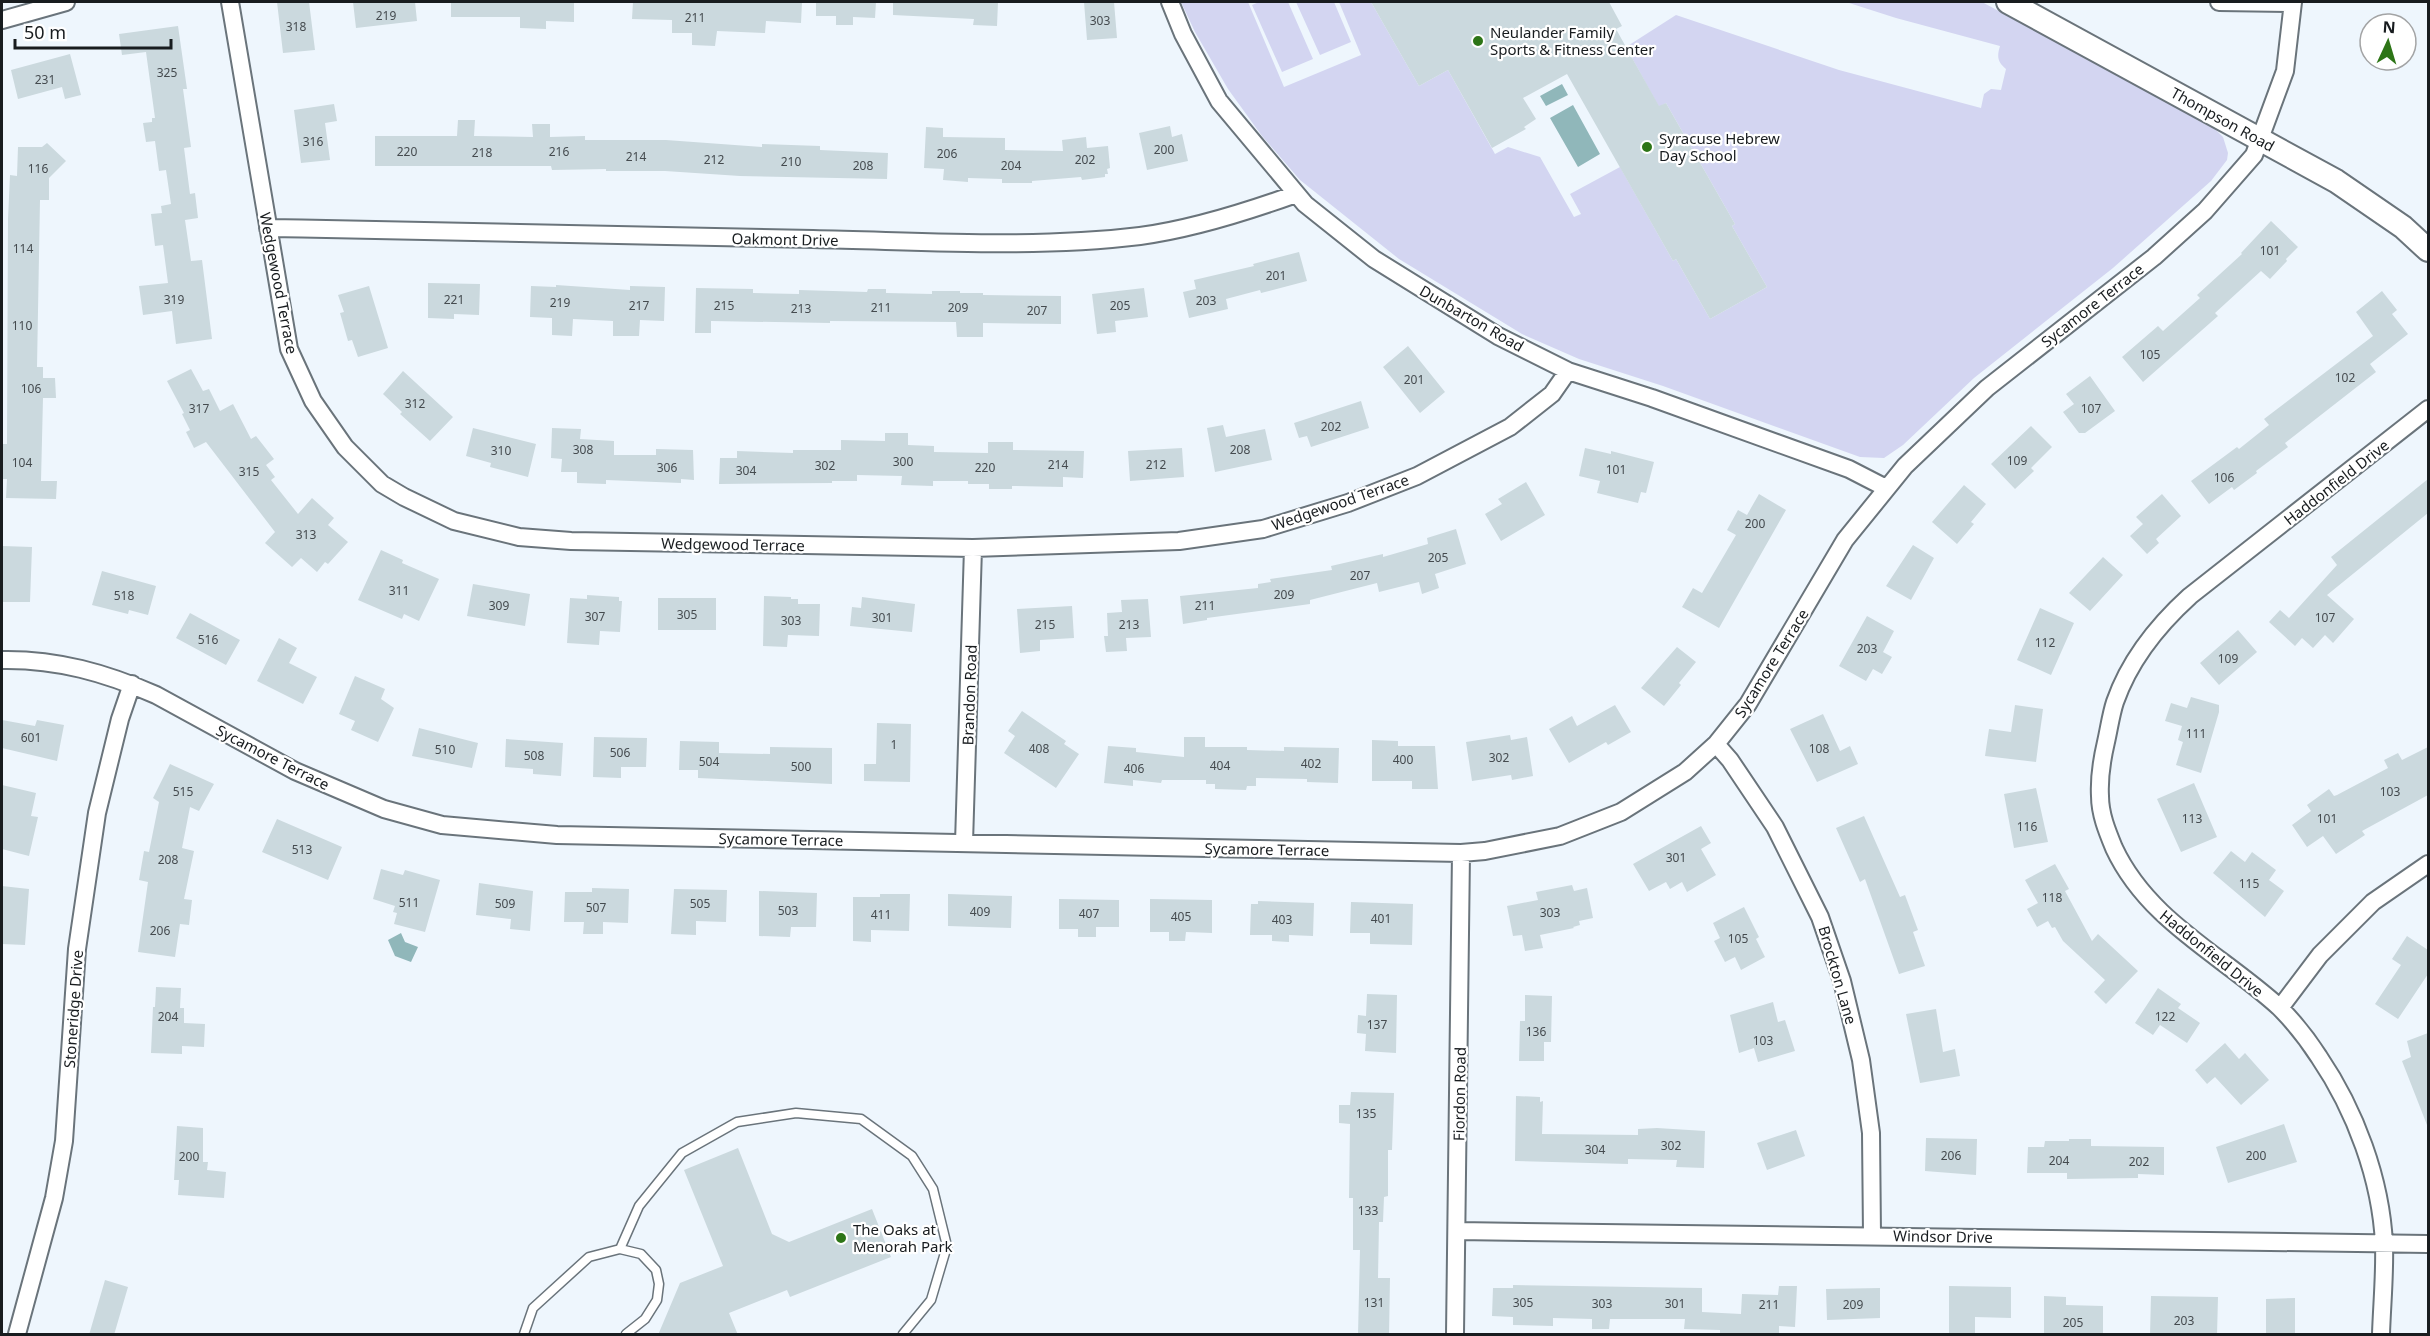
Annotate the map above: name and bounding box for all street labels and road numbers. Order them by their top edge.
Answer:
street label: Thompson Road [2168,82,2278,156]
street label: Wedgewood Terrace [255,211,303,355]
street label: Oakmont Drive [731,228,839,250]
street label: Sycamore Terrace [2037,259,2147,351]
street label: Dunbarton Road [1416,280,1528,356]
street label: Haddonfield Drive [2279,435,2393,529]
street label: Wedgewood Terrace [1269,469,1411,535]
street label: Wedgewood Terrace [661,533,805,555]
street label: Sycamore Terrace [1729,605,1813,721]
street label: Brandon Road [957,644,981,746]
street label: Sycamore Terrace [213,720,333,794]
street label: Sycamore Terrace [718,828,844,850]
street label: Sycamore Terrace [1204,838,1330,860]
street label: Haddonfield Drive [2156,905,2268,1001]
street label: Brockton Lane [1814,923,1862,1027]
street label: Stoneridge Drive [59,949,87,1069]
street label: Fiordon Road [1448,1047,1470,1141]
street label: Windsor Drive [1893,1225,1993,1247]

